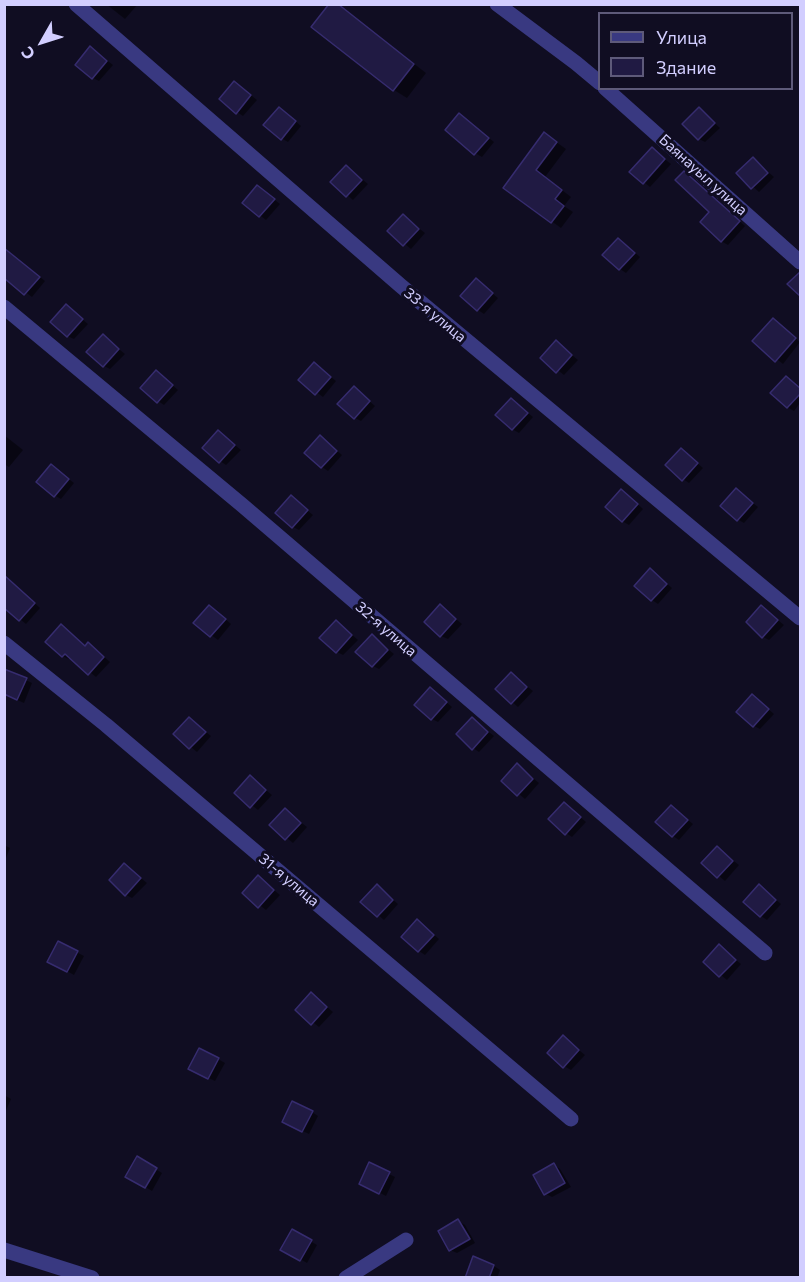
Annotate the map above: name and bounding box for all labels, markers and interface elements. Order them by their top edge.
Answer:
north arrow [12,12,72,72]
legend [598,12,793,90]
text: Улица [656,26,707,48]
text: С [17,43,38,64]
text: Здание [656,56,716,78]
street label: Баянауыл улица [655,131,751,219]
street label: 33-я улица [400,284,470,346]
street label: 32-я улица [352,598,420,660]
street label: 31-я улица [255,850,323,910]

